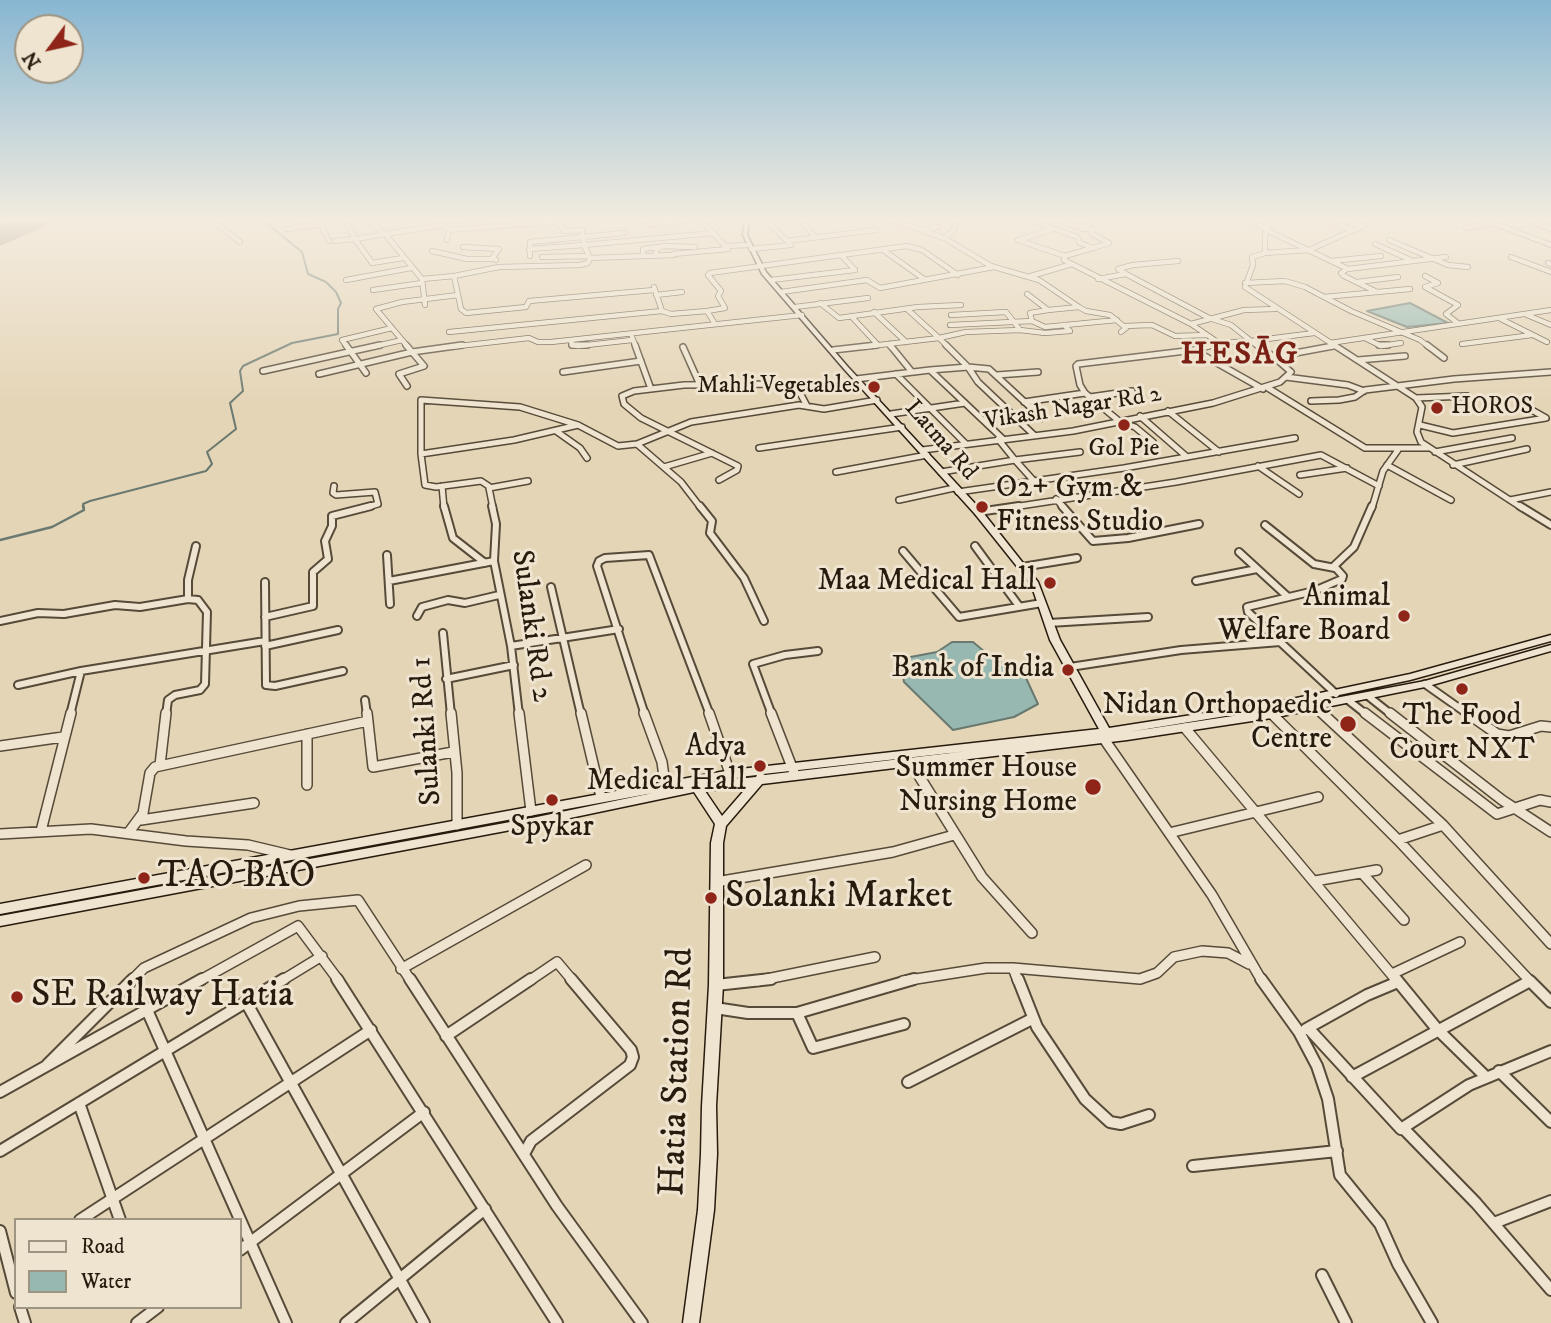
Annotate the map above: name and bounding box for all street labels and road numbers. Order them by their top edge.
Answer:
street label: Vikash Nagar Rd 2 [982,381,1164,437]
street label: Latma Rd [897,395,983,487]
street label: Sulanki Rd 2 [502,548,558,704]
street label: Sulanki Rd 1 [405,655,451,807]
street label: Hatia Station Rd [652,947,706,1197]

